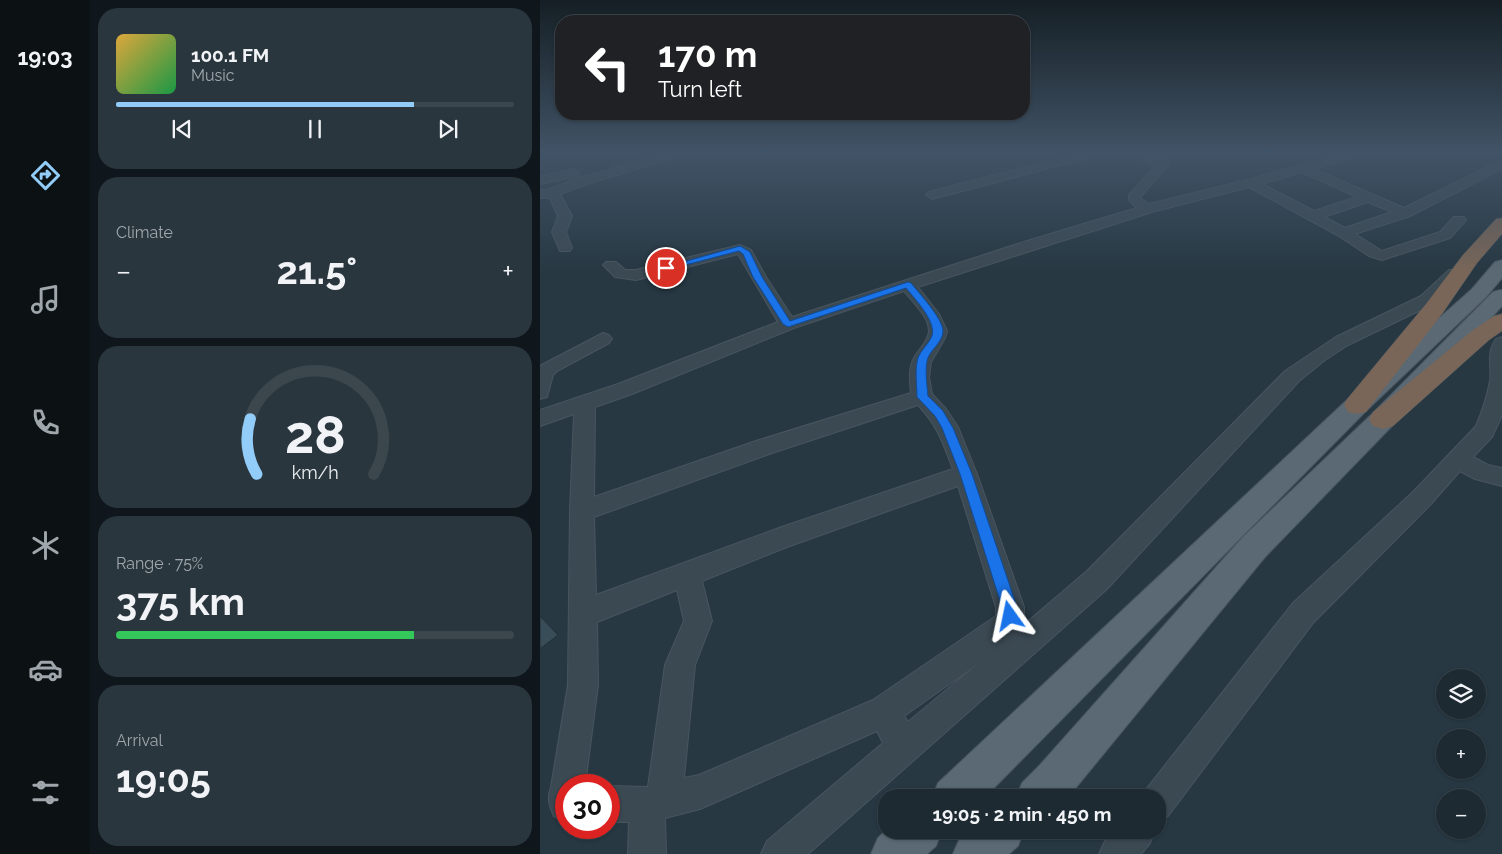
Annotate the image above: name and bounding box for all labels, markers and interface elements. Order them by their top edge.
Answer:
text: 170 m [658,34,757,75]
icon: left [575,35,640,100]
text: 19:03 [17,44,73,70]
text: 100.1 FM [191,44,269,66]
text: Music [191,66,235,85]
text: Turn left [658,76,742,102]
icon: previous [168,115,196,143]
icon: pause [301,115,329,143]
icon: next [434,115,462,143]
icon: directions [28,158,63,193]
text: Climate [116,223,173,242]
pin [645,247,687,289]
text: 21.5° [276,248,357,293]
icon: arrive [652,254,680,282]
text: − [116,255,131,288]
text: + [502,255,514,288]
icon: music [28,282,63,317]
text: 28 [285,404,345,465]
icon: phone [28,405,63,440]
text: km/h [291,462,339,483]
icon: climate [28,528,63,563]
text: Range · 75% [116,554,203,573]
text: 375 km [116,579,245,624]
position arrow [983,589,1035,641]
icon: car [28,652,63,687]
map controls [1436,669,1486,839]
button: layers [1436,669,1486,719]
button: + [1436,729,1486,779]
text: Arrival [116,731,163,750]
text: 19:05 [116,756,211,801]
speed limit sign: 30 [555,774,620,839]
icon: filters [28,775,63,810]
button: − [1436,789,1486,839]
text: 19:05 · 2 min · 450 m [933,803,1111,825]

